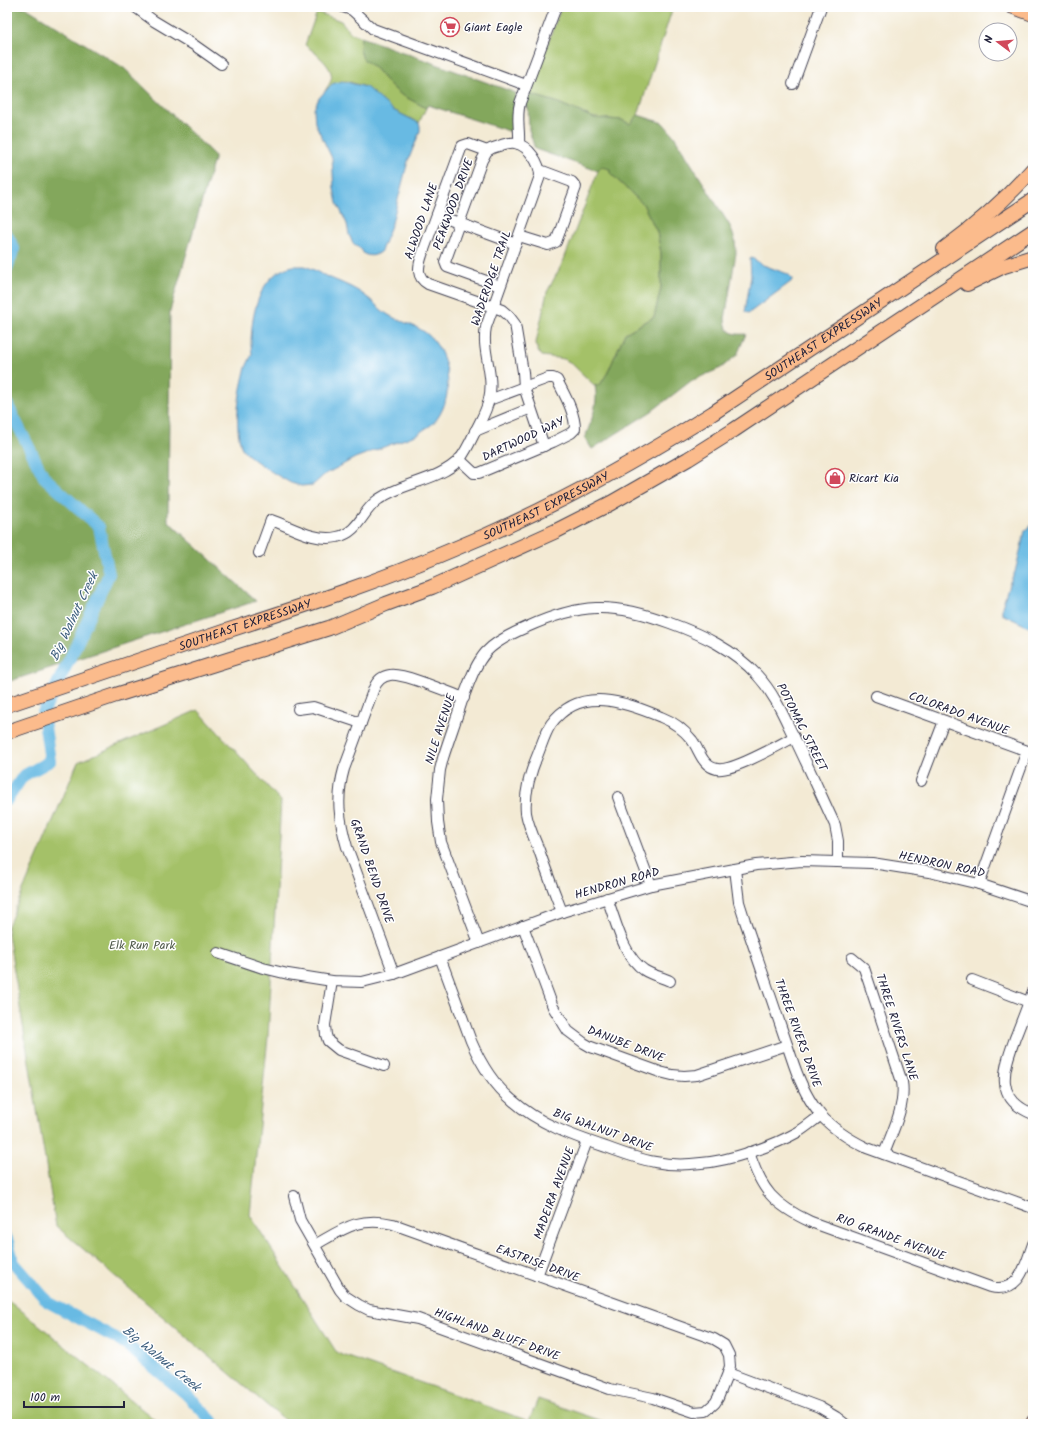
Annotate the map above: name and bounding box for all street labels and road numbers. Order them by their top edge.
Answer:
street label: PEAKWOOD DRIVE [428,155,479,253]
street label: ALWOOD LANE [400,180,444,262]
street label: WADERIDGE TRAIL [466,228,517,329]
street label: SOUTHEAST EXPRESSWAY [761,293,888,386]
street label: DARTWOOD WAY [479,412,568,467]
street label: SOUTHEAST EXPRESSWAY [480,467,614,546]
street label: SOUTHEAST EXPRESSWAY [176,594,315,657]
street label: POTOMAC STREET [771,680,833,776]
street label: COLORADO AVENUE [906,686,1013,741]
street label: NILE AVENUE [420,690,461,767]
street label: GRAND BEND DRIVE [345,816,399,927]
street label: HENDRON ROAD [897,846,987,883]
street label: HENDRON ROAD [572,862,662,905]
street label: THREE RIVERS LANE [870,971,923,1084]
street label: THREE RIVERS DRIVE [769,976,826,1091]
street label: DANUBE DRIVE [584,1021,668,1068]
street label: BIG WALNUT DRIVE [550,1104,656,1158]
street label: MADEIRA AVENUE [529,1143,580,1242]
street label: RIO GRANDE AVENUE [833,1209,949,1266]
street label: EASTRISE DRIVE [493,1240,583,1288]
street label: HIGHLAND BLUFF DRIVE [431,1303,563,1366]

